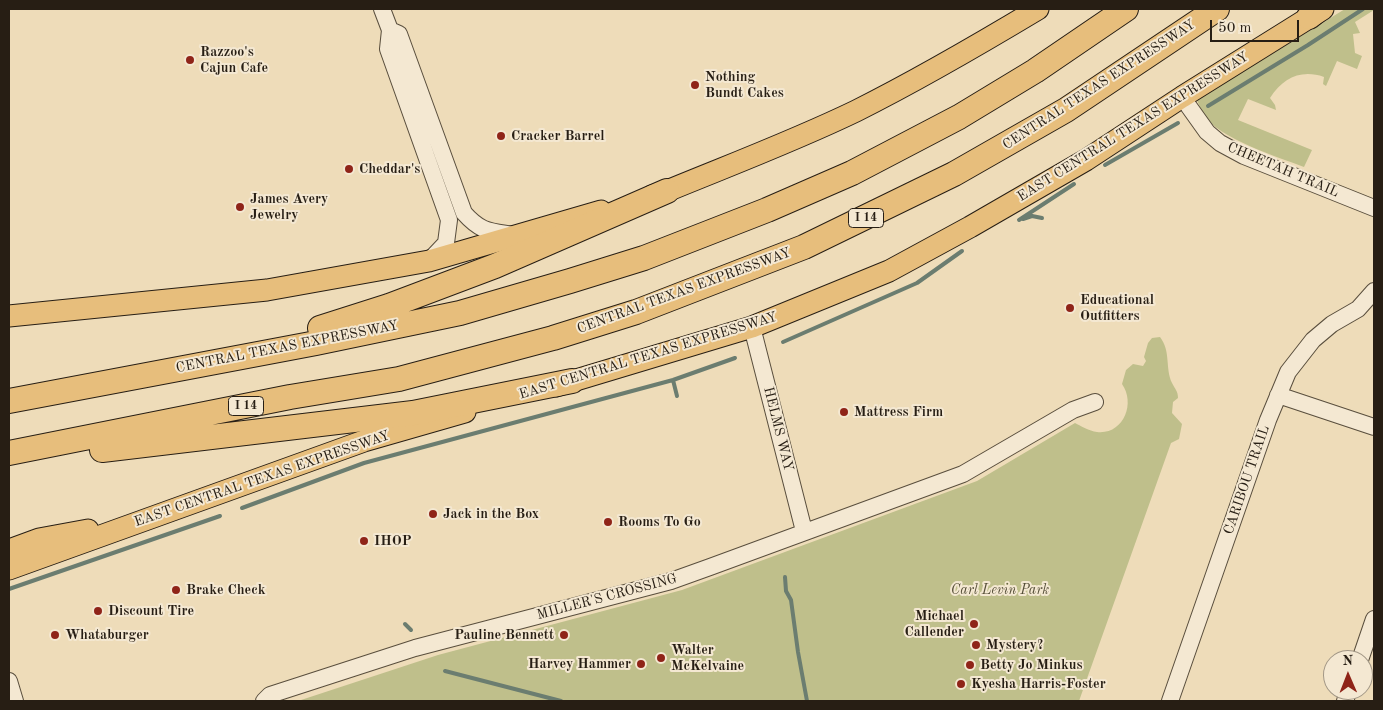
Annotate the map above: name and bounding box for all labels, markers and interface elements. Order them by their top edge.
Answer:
scale bar [1213,10,1302,42]
street label: CENTRAL TEXAS EXPRESSWAY [1000,16,1198,154]
text: 50 m [1218,21,1252,36]
place label: Razzoo's Cajun Cafe [200,44,268,76]
street label: EAST CENTRAL TEXAS EXPRESSWAY [1014,49,1252,205]
marker: Razzoo's Cajun Cafe [184,54,196,66]
place label: Nothing Bundt Cakes [705,69,784,102]
marker: Nothing Bundt Cakes [689,79,701,91]
place label: Cracker Barrel [511,128,605,144]
marker: Cracker Barrel [495,130,507,142]
street label: CHEETAH TRAIL [1225,139,1341,201]
place label: Cheddar's [359,161,420,177]
marker: Cheddar's [343,163,355,175]
place label: James Avery Jewelry [250,191,328,223]
marker: James Avery Jewelry [234,201,246,213]
road number: I 14 [848,208,884,228]
street label: CENTRAL TEXAS EXPRESSWAY [575,244,793,338]
place label: Educational Outfitters [1080,292,1154,324]
marker: Educational Outfitters [1064,302,1076,314]
street label: EAST CENTRAL TEXAS EXPRESSWAY [517,309,779,403]
street label: CENTRAL TEXAS EXPRESSWAY [174,317,400,377]
street label: HELMS WAY [759,385,797,473]
road number: I 14 [228,396,264,416]
place label: Mattress Firm [854,404,943,420]
marker: Mattress Firm [838,406,850,418]
street label: CARIBOU TRAIL [1220,423,1274,537]
street label: EAST CENTRAL TEXAS EXPRESSWAY [132,427,392,531]
place label: Jack in the Box [443,506,539,522]
marker: Jack in the Box [427,508,439,520]
place label: Rooms To Go [618,514,701,530]
marker: Rooms To Go [602,516,614,528]
place label: IHOP [374,533,411,549]
marker: IHOP [358,535,370,547]
street label: MILLER'S CROSSING [535,570,679,624]
place label: Brake Check [186,582,266,598]
park label: Carl Levin Park [951,582,1049,598]
marker: Brake Check [170,584,182,596]
place label: Discount Tire [108,603,194,619]
marker: Discount Tire [92,605,104,617]
place label: Michael Callender [904,608,964,640]
marker: Michael Callender [968,618,980,630]
place label: Whataburger [65,627,149,643]
place label: Pauline Bennett [454,627,554,643]
marker: Whataburger [49,629,61,641]
marker: Pauline Bennett [558,629,570,641]
place label: Mystery? [986,637,1044,653]
marker: Mystery? [970,639,982,651]
place label: Walter McKelvaine [671,642,744,674]
north arrow [1323,650,1373,700]
marker: Walter McKelvaine [655,652,667,664]
text: N [1342,654,1353,668]
place label: Harvey Hammer [528,656,631,672]
place label: Betty Jo Minkus [980,657,1082,673]
marker: Harvey Hammer [635,658,647,670]
marker: Betty Jo Minkus [964,659,976,671]
place label: Kyesha Harris-Foster [971,676,1106,692]
marker: Kyesha Harris-Foster [955,678,967,690]

